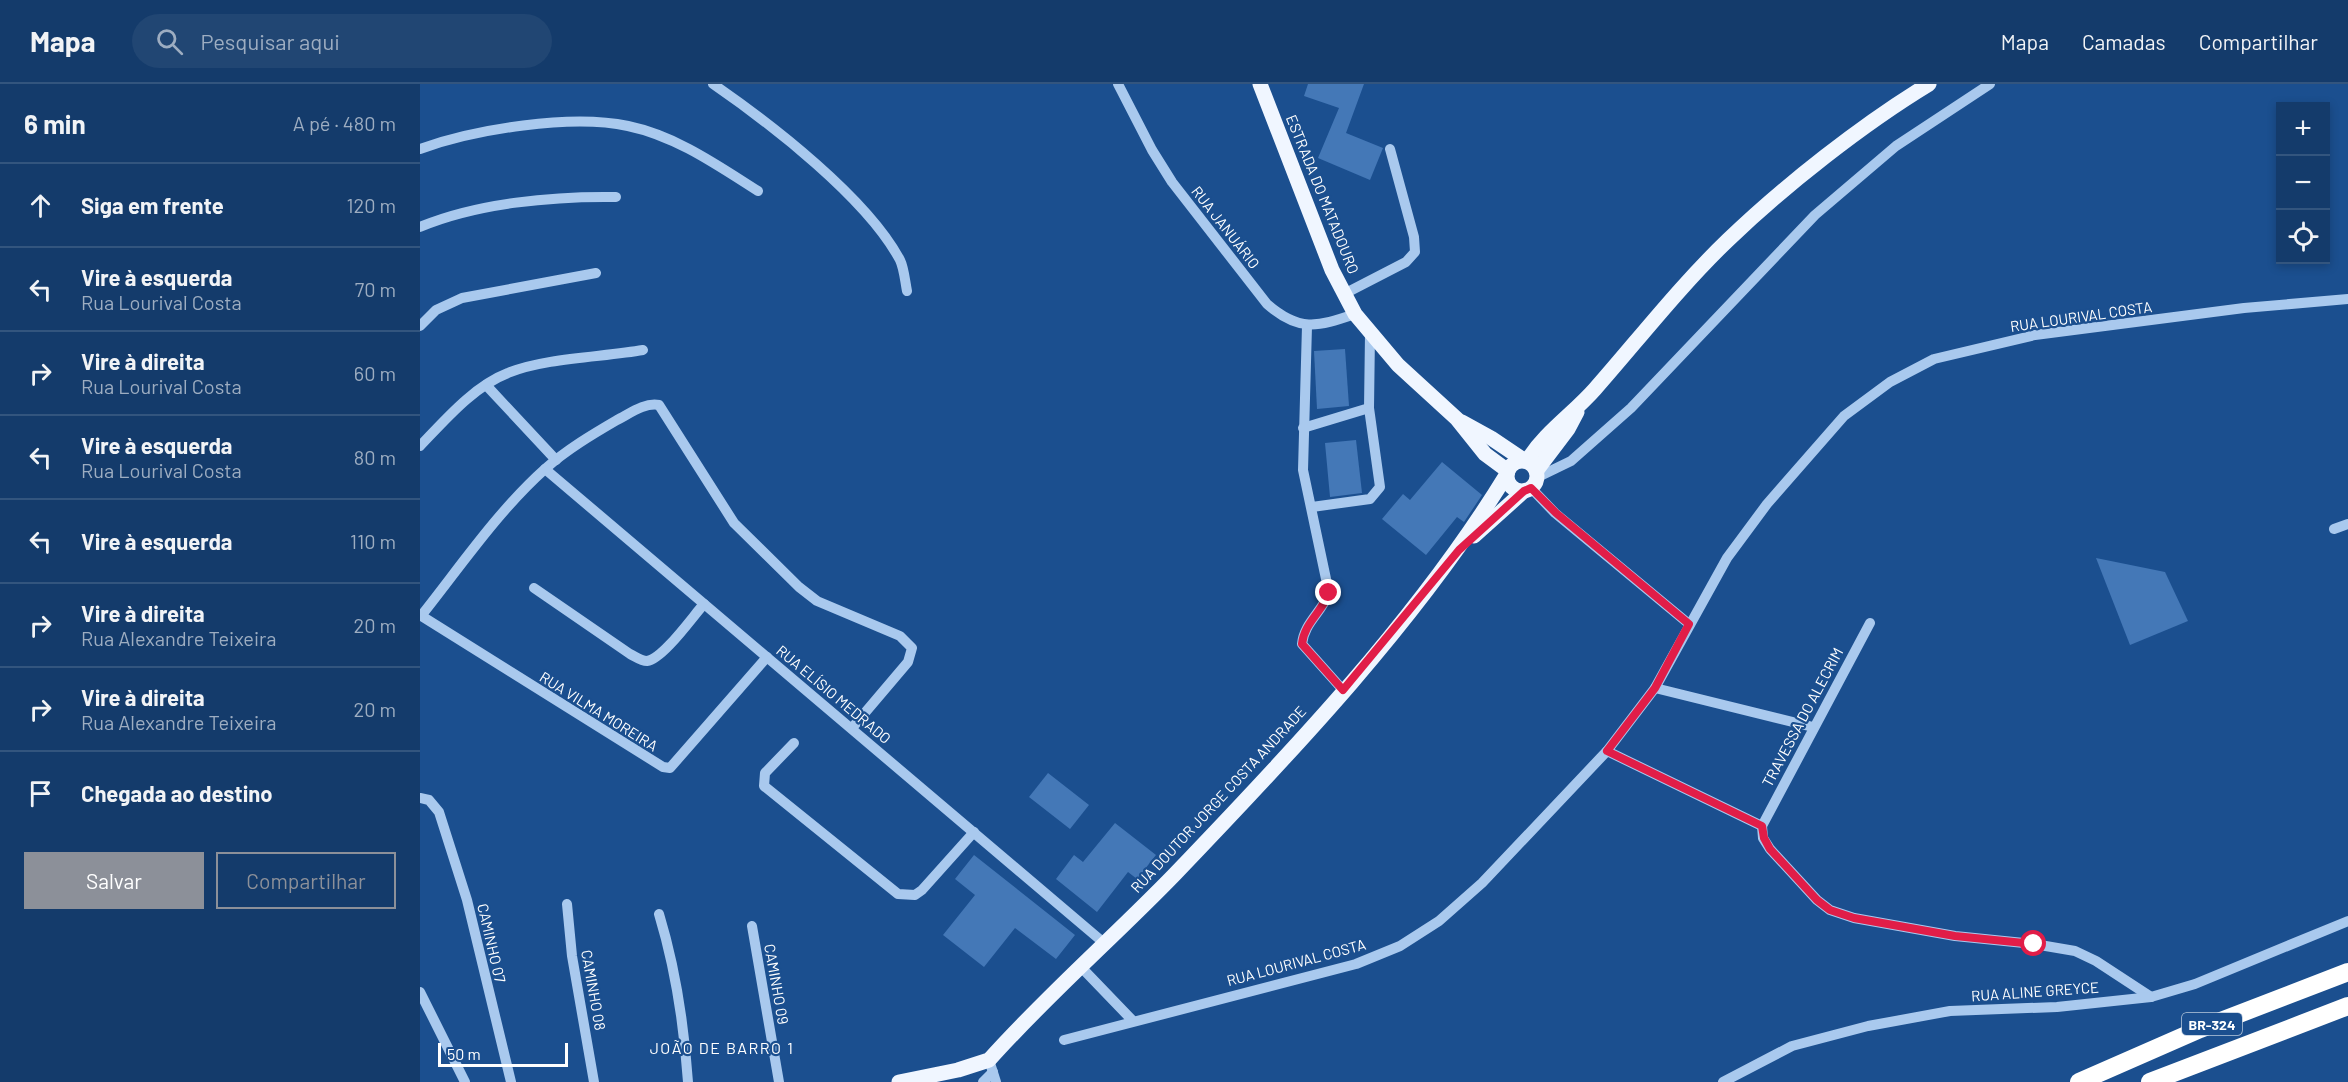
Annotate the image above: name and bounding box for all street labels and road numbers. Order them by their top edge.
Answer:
street label: ESTRADA DO MATADOURO [1283,112,1363,276]
street label: RUA JANUÁRIO [1188,182,1264,272]
street label: RUA LOURIVAL COSTA [2009,297,2153,335]
street label: RUA ELÍSIO MEDRADO [773,641,895,747]
street label: TRAVESSA DO ALECRIM [1758,644,1846,790]
street label: RUA VILMA MOREIRA [537,667,661,755]
street label: RUA DOUTOR JORGE COSTA ANDRADE [1127,702,1309,896]
street label: CAMINHO 07 [474,902,510,984]
street label: RUA LOURIVAL COSTA [1224,935,1368,989]
street label: CAMINHO 09 [761,942,793,1026]
street label: CAMINHO 08 [578,948,610,1032]
street label: RUA ALINE GREYCE [1970,978,2100,1004]
road number: BR-324 [2182,1013,2242,1035]

